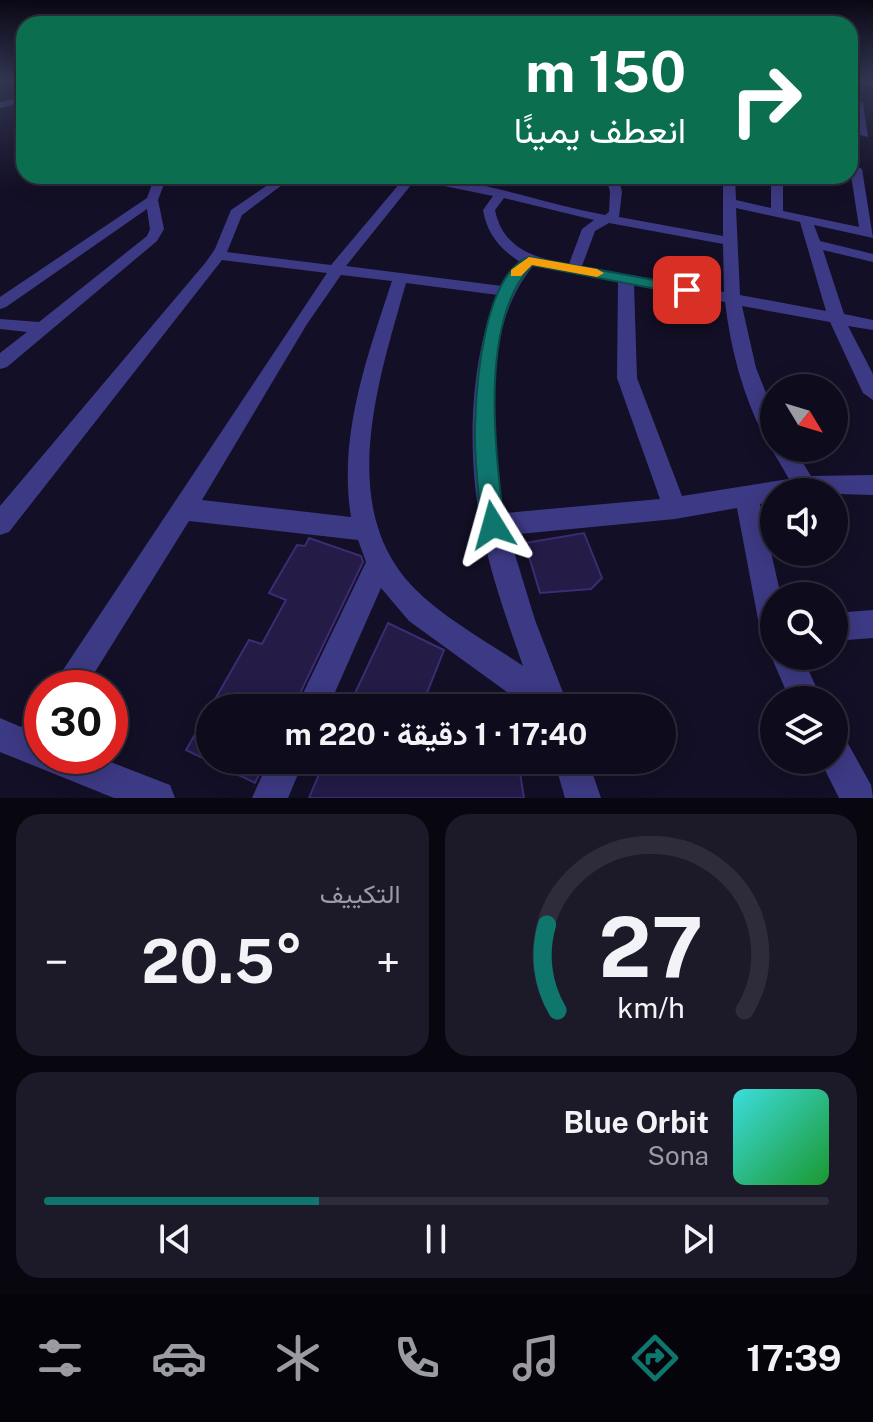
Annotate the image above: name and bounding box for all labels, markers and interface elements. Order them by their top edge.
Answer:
text: 150 m [525,39,686,105]
icon: right [714,48,818,152]
text: انعطف يمينًا [514,109,686,151]
pin [653,256,721,324]
icon: arrive [665,268,709,312]
north arrow [760,374,848,462]
map controls [760,374,848,774]
button: sound [760,478,848,566]
position arrow [451,483,535,567]
button: search [760,582,848,670]
speed limit sign: 30 [24,670,128,774]
button: layers [760,686,848,774]
text: 17:40 · 1 دقيقة · 220 m [285,716,587,752]
text: التكييف [320,878,401,909]
text: 27 [598,898,703,996]
text: 20.5° [141,926,303,997]
text: − [44,936,68,988]
text: + [376,936,400,988]
text: km/h [617,991,684,1024]
text: Blue Orbit [563,1104,709,1140]
text: Sona [648,1140,709,1171]
icon: previous [153,1217,197,1261]
icon: pause [414,1217,458,1261]
icon: next [676,1217,720,1261]
icon: filters [32,1330,88,1386]
icon: car [151,1330,207,1386]
icon: climate [270,1330,326,1386]
icon: phone [389,1330,445,1386]
icon: music [508,1330,564,1386]
icon: directions [627,1330,683,1386]
text: 17:39 [746,1337,841,1379]

